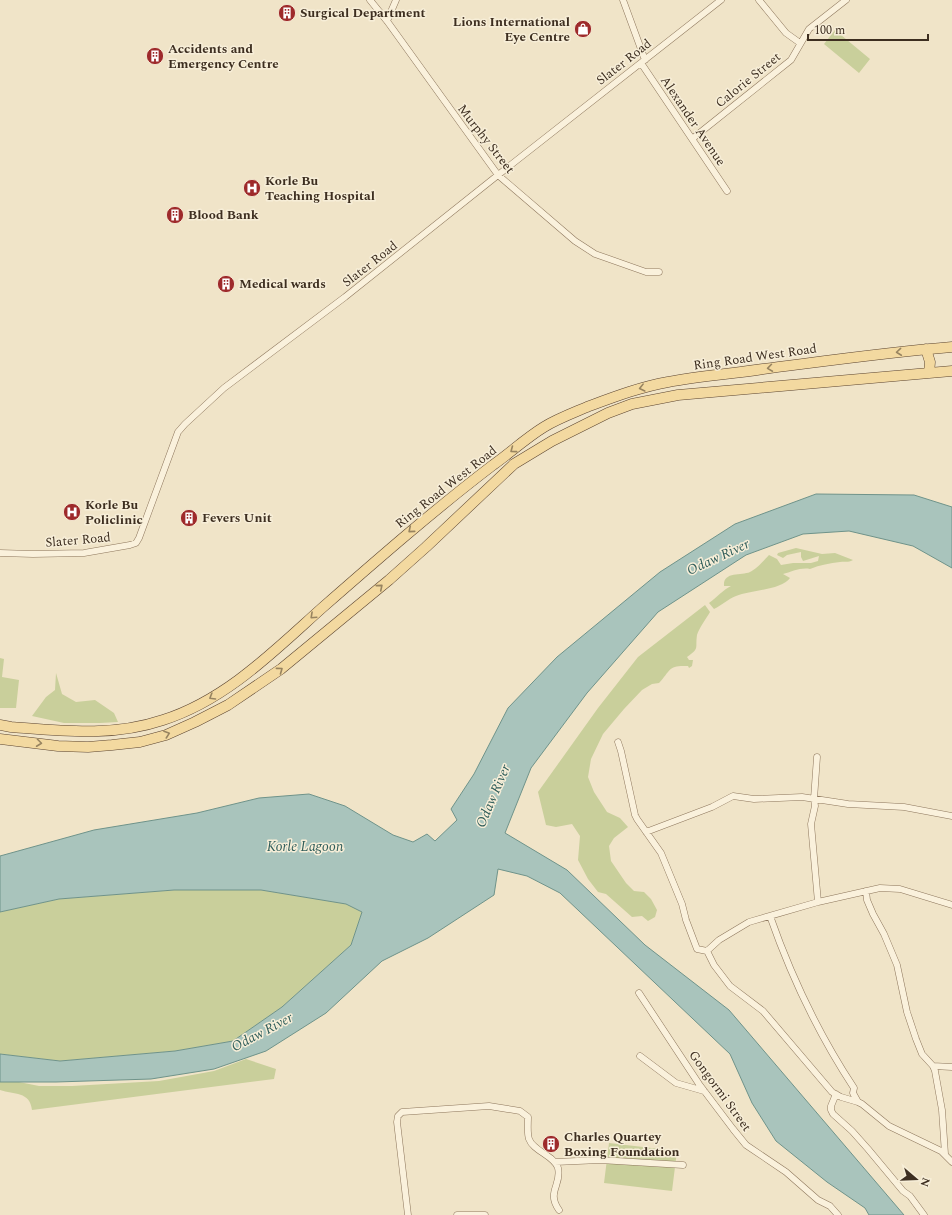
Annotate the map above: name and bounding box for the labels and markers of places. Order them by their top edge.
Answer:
building icon: Surgical Department [277,3,297,23]
place label: Surgical Department [300,3,426,23]
place label: Lions International Eye Centre [453,12,570,47]
shop icon: Lions International Eye Centre [573,19,593,39]
place label: Accidents and Emergency Centre [168,39,279,74]
building icon: Accidents and Emergency Centre [145,46,165,66]
place label: Korle Bu Teaching Hospital [265,171,375,206]
hospital icon: Korle Bu Teaching Hospital [242,178,262,198]
building icon: Blood Bank [165,205,185,225]
place label: Blood Bank [188,205,259,225]
building icon: Medical wards [216,274,236,294]
place label: Medical wards [239,274,326,294]
place label: Korle Bu Policlinic [85,495,143,530]
hospital icon: Korle Bu Policlinic [62,502,82,522]
building icon: Fevers Unit [179,508,199,528]
place label: Fevers Unit [202,508,272,528]
place label: Charles Quartey Boxing Foundation [564,1127,680,1162]
building icon: Charles Quartey Boxing Foundation [541,1134,561,1154]

